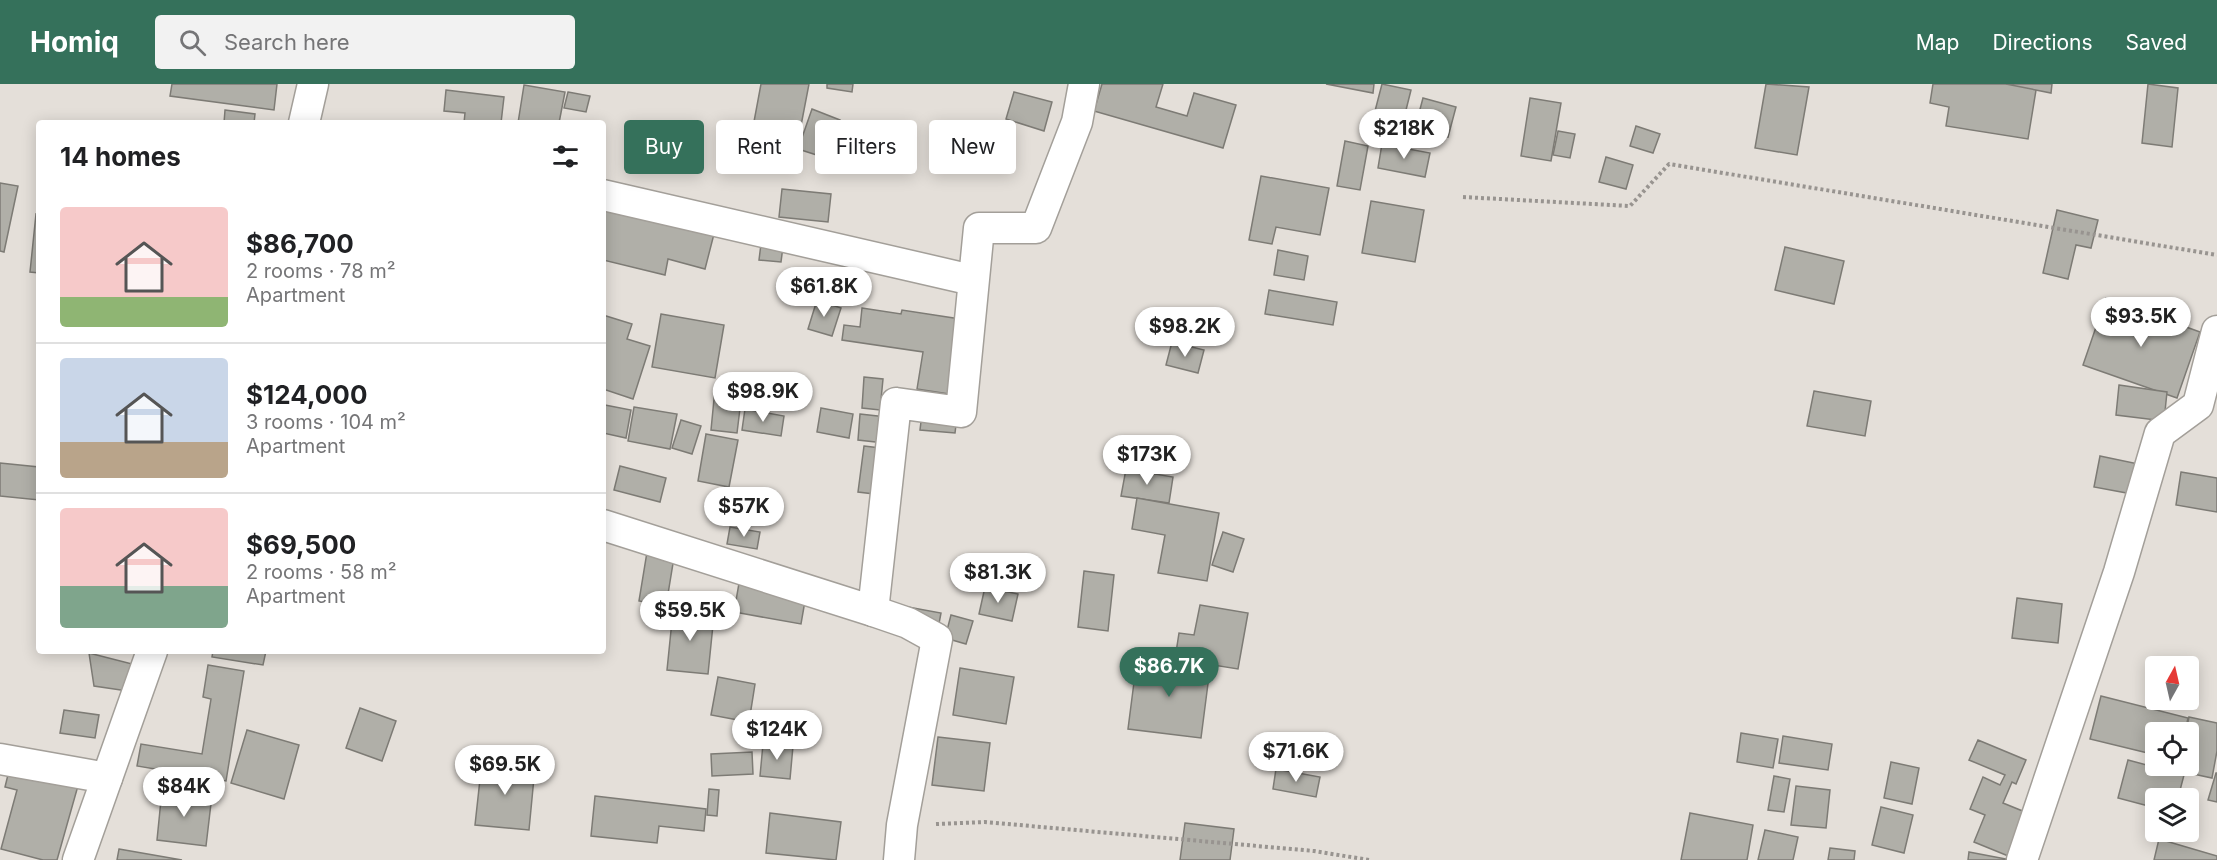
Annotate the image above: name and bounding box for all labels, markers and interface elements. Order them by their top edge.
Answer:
search box [155,15,575,69]
text: Homiq [30,25,119,59]
icon: search [176,26,209,59]
text: Search here [224,29,350,55]
text: Map [1916,30,1959,55]
text: Directions [1992,30,2093,55]
text: Saved [2126,30,2187,55]
pin: $218K [1362,109,1446,160]
text: $218K [1373,116,1435,140]
chip: Buy [624,120,704,174]
chip: Rent [716,120,803,174]
chip: Filters [815,120,917,174]
chip: New [929,120,1016,174]
icon: filters [549,140,582,173]
text: 14 homes [60,141,181,172]
text: $86,700 [246,228,354,259]
icon: home [108,231,180,303]
text: 2 rooms · 78 m² [246,259,395,283]
pin: $61.8K [775,267,873,318]
text: $61.8K [790,274,858,298]
text: Apartment [246,283,345,307]
pin: $93.5K [2092,297,2190,348]
text: $93.5K [2105,304,2177,328]
pin: $98.2K [1136,307,1234,358]
text: $98.2K [1149,314,1221,338]
pin: $98.9K [714,372,812,423]
text: $124,000 [246,379,367,410]
text: $98.9K [727,379,799,403]
icon: home [108,382,180,454]
text: 3 rooms · 104 m² [246,410,406,434]
text: Apartment [246,434,345,458]
pin: $173K [1105,435,1189,486]
text: $173K [1117,442,1177,466]
pin: $57K [708,487,780,538]
text: $57K [718,494,770,518]
text: $69,500 [246,529,356,560]
icon: home [108,532,180,604]
pin: $81.3K [949,553,1047,604]
text: 2 rooms · 58 m² [246,560,397,584]
text: $81.3K [964,560,1032,584]
text: Apartment [246,584,345,608]
pin: $59.5K [641,591,739,642]
text: $59.5K [654,598,726,622]
pin: $86.7K [1120,647,1218,698]
text: $86.7K [1134,654,1204,678]
north arrow [2145,656,2199,710]
map controls [2145,656,2199,842]
pin: $124K [735,710,819,761]
text: $124K [746,717,808,741]
button: locate [2145,722,2199,776]
pin: $71.6K [1247,732,1345,783]
text: $71.6K [1263,739,1329,763]
pin: $69.5K [456,745,554,796]
text: $69.5K [469,752,541,776]
pin: $84K [148,767,220,818]
text: $84K [157,774,211,798]
button: layers [2145,788,2199,842]

